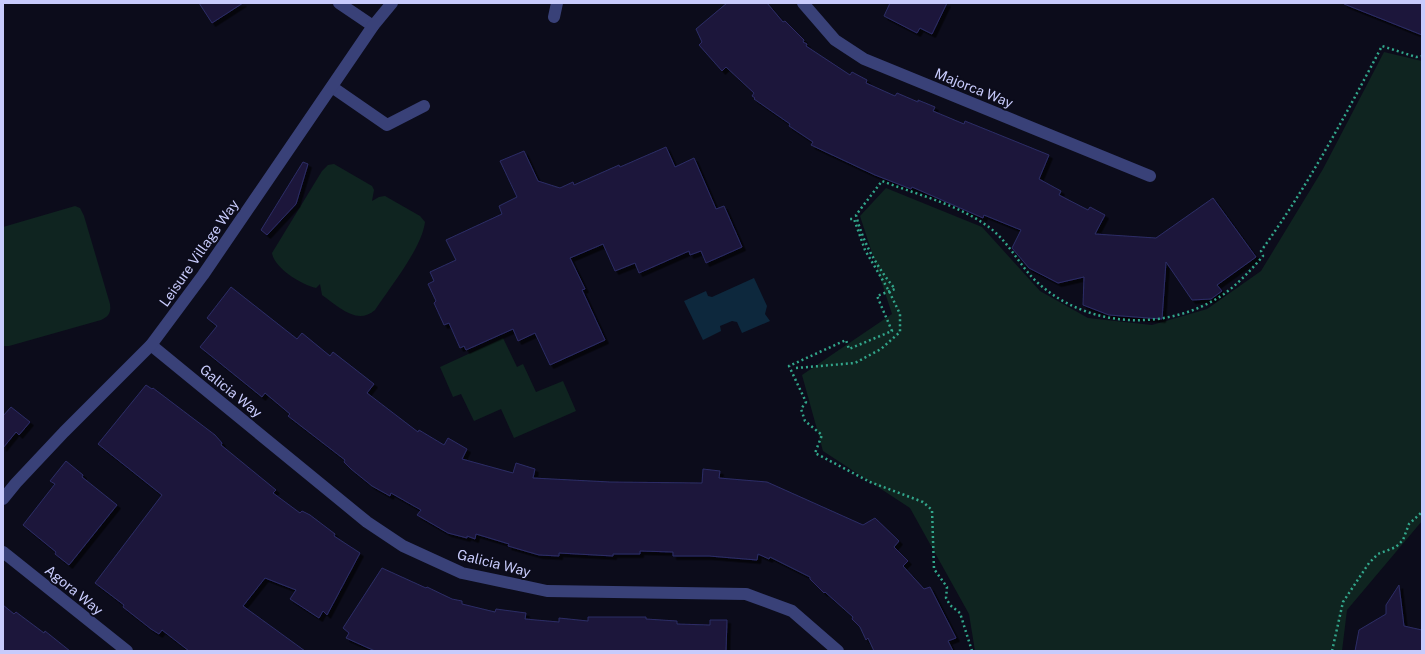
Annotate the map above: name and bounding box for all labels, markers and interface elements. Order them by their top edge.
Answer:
street label: Majorca Way [932,65,1016,111]
street label: Leisure Village Way [156,196,242,310]
street label: Galicia Way [197,361,266,421]
street label: Galicia Way [456,546,533,580]
street label: Agora Way [42,562,107,619]

